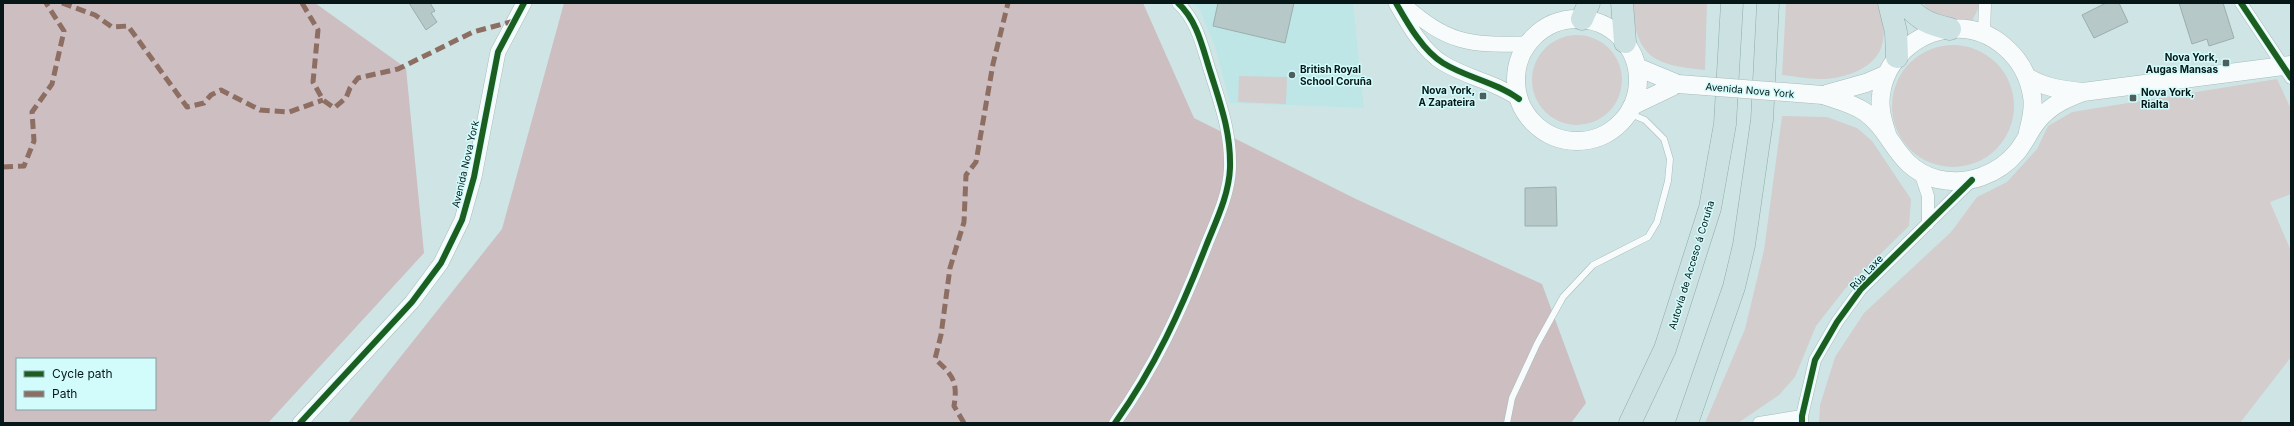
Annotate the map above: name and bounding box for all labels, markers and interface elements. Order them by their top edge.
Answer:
place label: Nova York, Augas Mansas [2146,51,2218,76]
marker: Nova York, Augas Mansas [2221,58,2231,68]
place label: British Royal School Coruña [1300,63,1372,87]
marker: British Royal School Coruña [1287,70,1297,80]
street label: Avenida Nova York [1705,80,1795,100]
place label: Nova York, A Zapateira [1419,84,1475,108]
place label: Nova York, Rialta [2141,86,2194,110]
marker: Nova York, A Zapateira [1478,91,1488,101]
marker: Nova York, Rialta [2128,93,2138,103]
street label: Avenida Nova York [449,119,481,209]
street label: Autovía de Acceso á Coruña [1666,199,1716,331]
street label: Rúa Laxe [1847,252,1885,292]
legend [16,358,156,410]
text: Cycle path [52,366,113,381]
text: Path [52,386,77,401]

